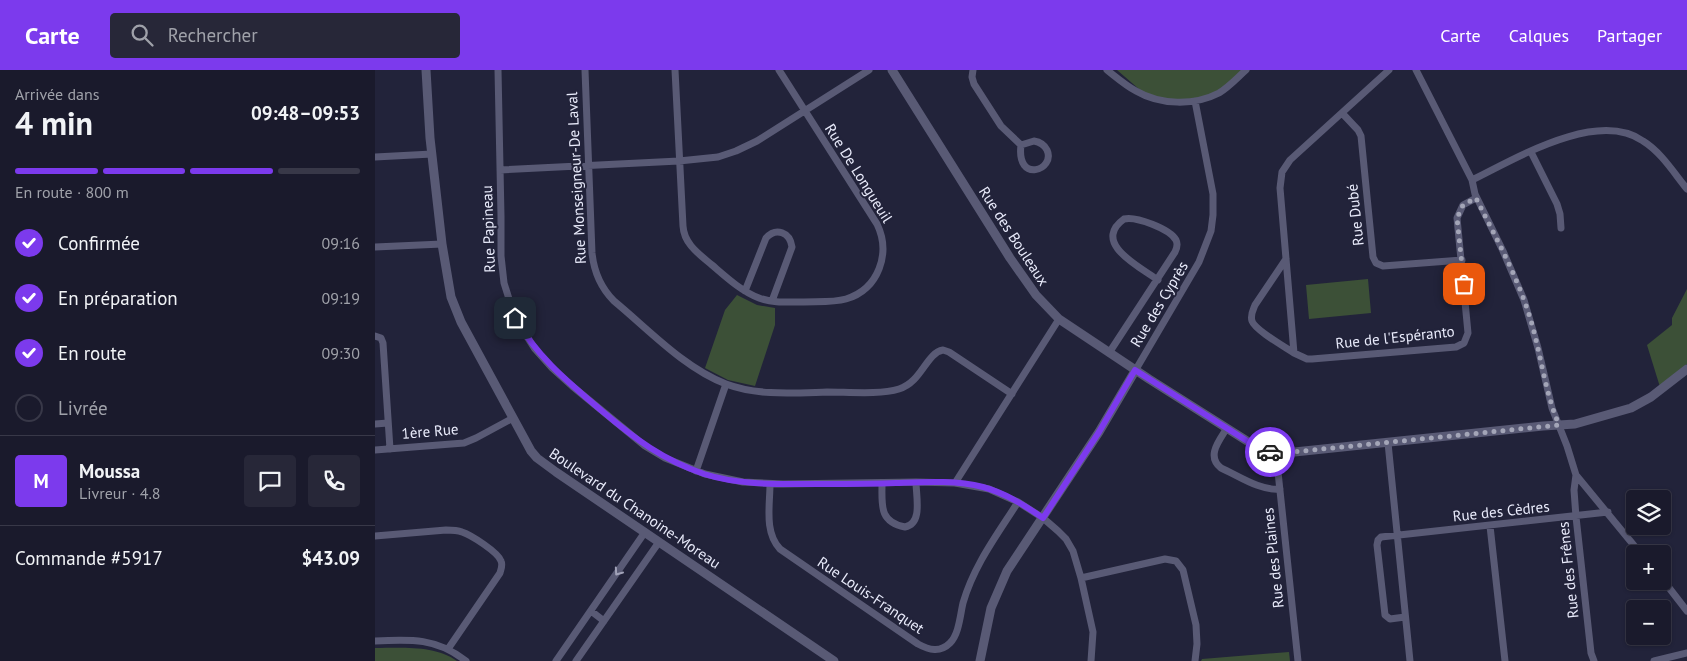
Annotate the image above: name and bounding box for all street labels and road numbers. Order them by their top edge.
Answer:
street label: Rue Monseigneur-De Laval [562,91,590,265]
street label: Rue De Longueuil [821,120,897,227]
street label: Rue des Bouleaux [975,183,1053,289]
street label: Rue Dubé [1342,183,1368,247]
street label: Rue Papineau [477,185,499,273]
street label: Rue des Cyprès [1126,258,1192,350]
street label: Rue de l'Espéranto [1335,321,1455,353]
street label: 1ère Rue [401,419,459,443]
street label: Boulevard du Chanoine-Moreau [546,444,724,572]
street label: Rue des Cèdres [1452,496,1550,526]
street label: Rue des Plaines [1258,507,1288,609]
street label: Rue des Frênes [1553,521,1583,619]
street label: Rue Louis-Franquet [814,552,928,638]

